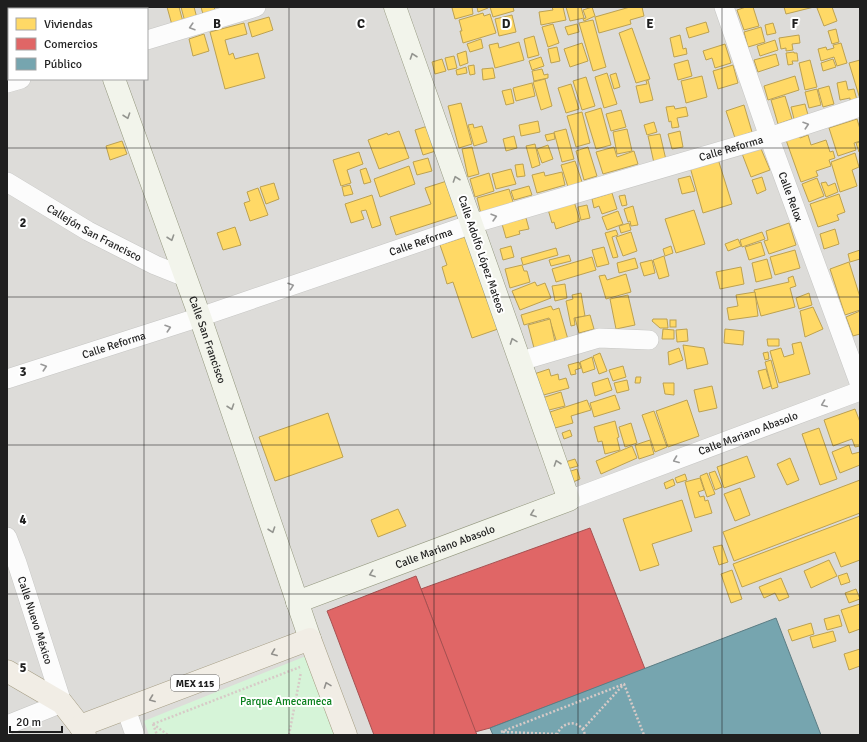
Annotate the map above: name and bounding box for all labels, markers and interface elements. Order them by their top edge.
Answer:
legend [8,8,148,80]
text: B [213,16,221,32]
text: C [357,16,365,32]
text: D [502,16,511,32]
text: E [646,16,654,32]
text: F [792,16,799,32]
text: Viviendas [44,17,93,32]
one-way arrow [189,22,196,30]
text: Comercios [44,37,98,52]
one-way arrow [409,53,417,60]
text: Público [44,57,82,72]
one-way arrow [123,112,131,119]
one-way arrow [803,121,810,129]
street label: Calle Reforma [698,133,765,164]
street label: Calle Relox [775,170,805,223]
one-way arrow [452,175,461,182]
street label: Calle Adolfo López Mateos [455,194,508,315]
street label: Callejón San Francisco [44,202,144,264]
one-way arrow [490,213,497,222]
text: 2 [19,215,27,231]
street label: Calle Reforma [388,225,455,259]
one-way arrow [166,235,174,242]
one-way arrow [288,282,295,291]
street label: Calle San Francisco [186,294,228,385]
one-way arrow [164,324,171,332]
street label: Calle Reforma [80,329,148,362]
one-way arrow [510,337,518,344]
one-way arrow [40,363,47,372]
text: 3 [19,364,27,380]
one-way arrow [820,400,827,408]
one-way arrow [226,404,234,411]
street label: Calle Mariano Abasolo [696,409,800,458]
one-way arrow [672,456,679,464]
one-way arrow [553,460,561,467]
one-way arrow [529,509,536,517]
text: 4 [19,512,27,528]
street label: Calle Mariano Abasolo [394,522,497,572]
one-way arrow [268,527,276,534]
one-way arrow [368,569,375,577]
street label: Calle Nuevo México [15,575,55,666]
one-way arrow [270,648,277,656]
text: 5 [19,660,27,676]
road number: MEX 115 [171,675,219,691]
one-way arrow [324,682,332,689]
one-way arrow [149,695,156,703]
park label: Parque Amecameca [240,695,332,708]
scale bar [10,708,62,734]
text: 20 m [16,715,41,730]

